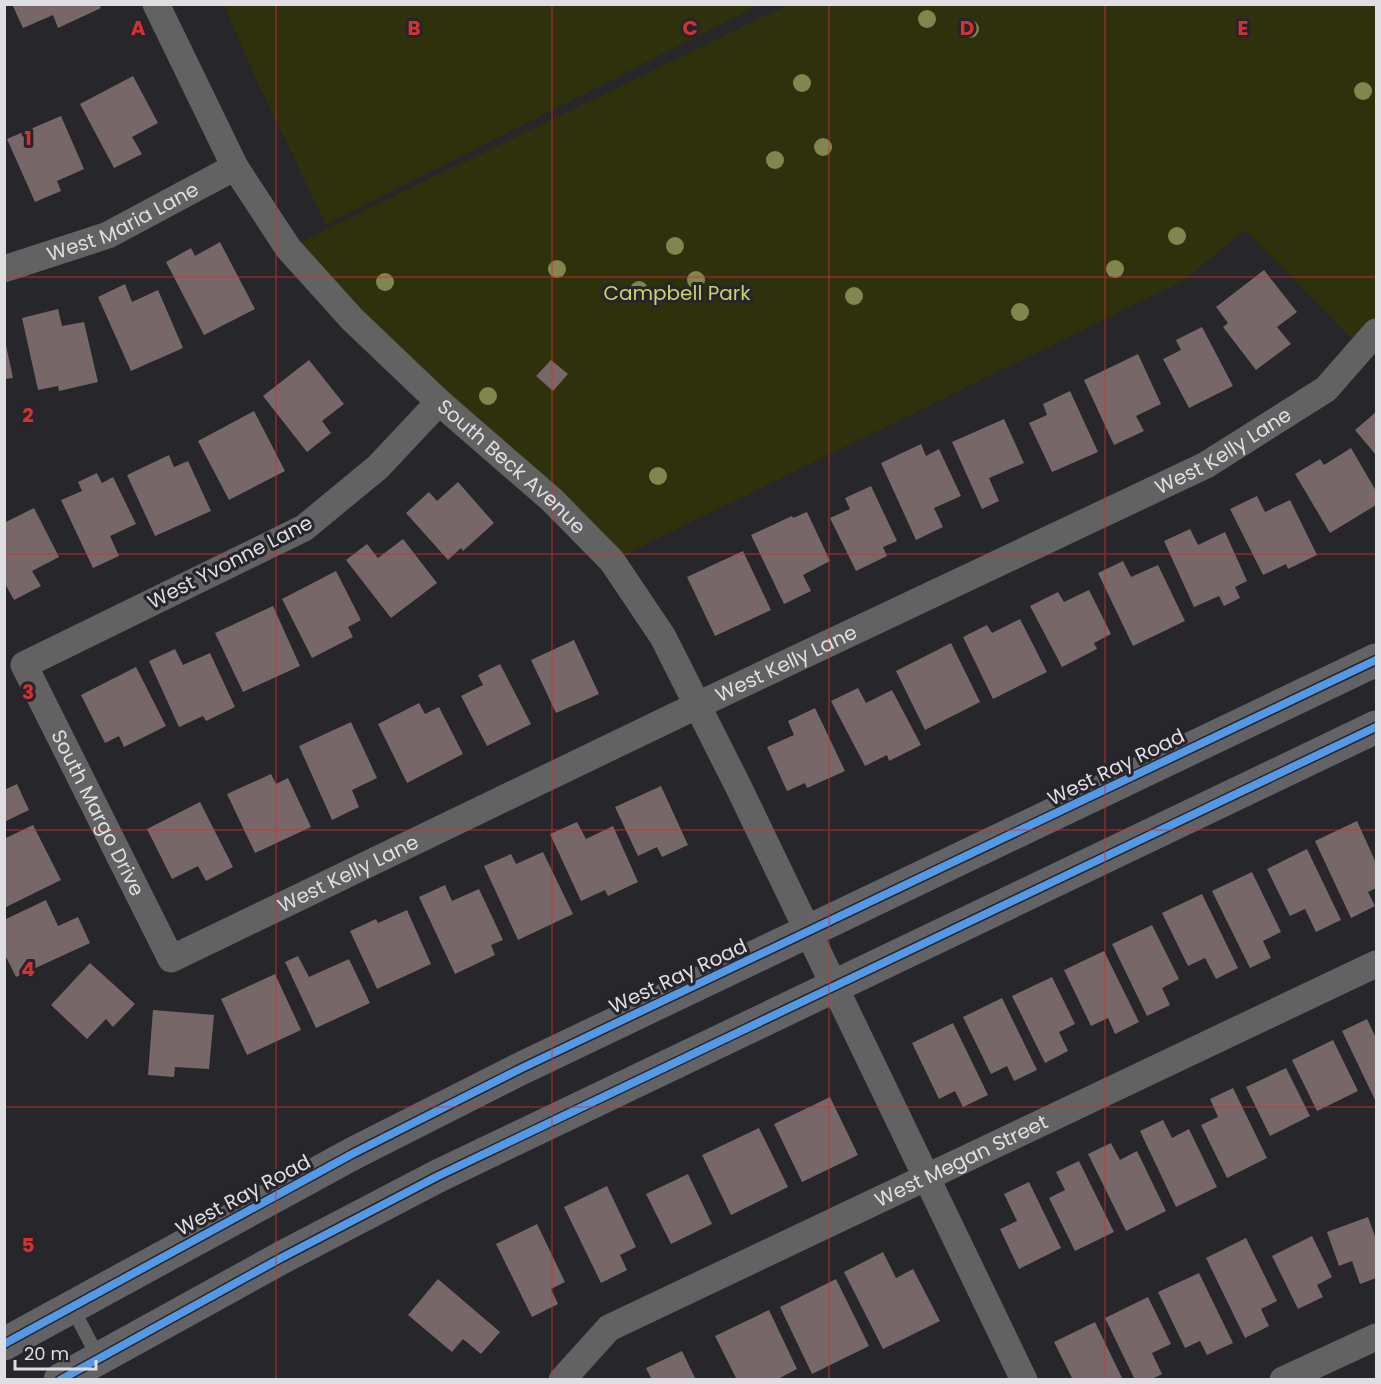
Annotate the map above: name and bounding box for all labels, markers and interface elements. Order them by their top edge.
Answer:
text: A [131,14,146,42]
text: B [407,14,421,42]
text: C [682,14,698,42]
text: D [960,14,974,42]
text: E [1238,14,1248,42]
text: 1 [24,124,32,152]
street label: West Maria Lane [43,175,203,268]
park label: Campbell Park [603,279,751,307]
street label: South Beck Avenue [431,393,592,540]
text: 2 [22,401,34,429]
street label: West Kelly Lane [1150,401,1297,501]
street label: West Yvonne Lane [143,508,317,616]
street label: West Kelly Lane [711,618,861,709]
text: 3 [22,678,34,706]
street label: West Ray Road [1043,722,1189,812]
street label: South Margo Drive [44,725,151,901]
street label: West Kelly Lane [273,828,423,920]
street label: West Ray Road [604,932,752,1020]
text: 4 [21,955,35,983]
street label: West Megan Street [870,1108,1052,1214]
street label: West Ray Road [171,1148,315,1242]
text: 5 [22,1231,35,1259]
scale bar [15,1333,96,1371]
text: 20 m [24,1341,69,1366]

